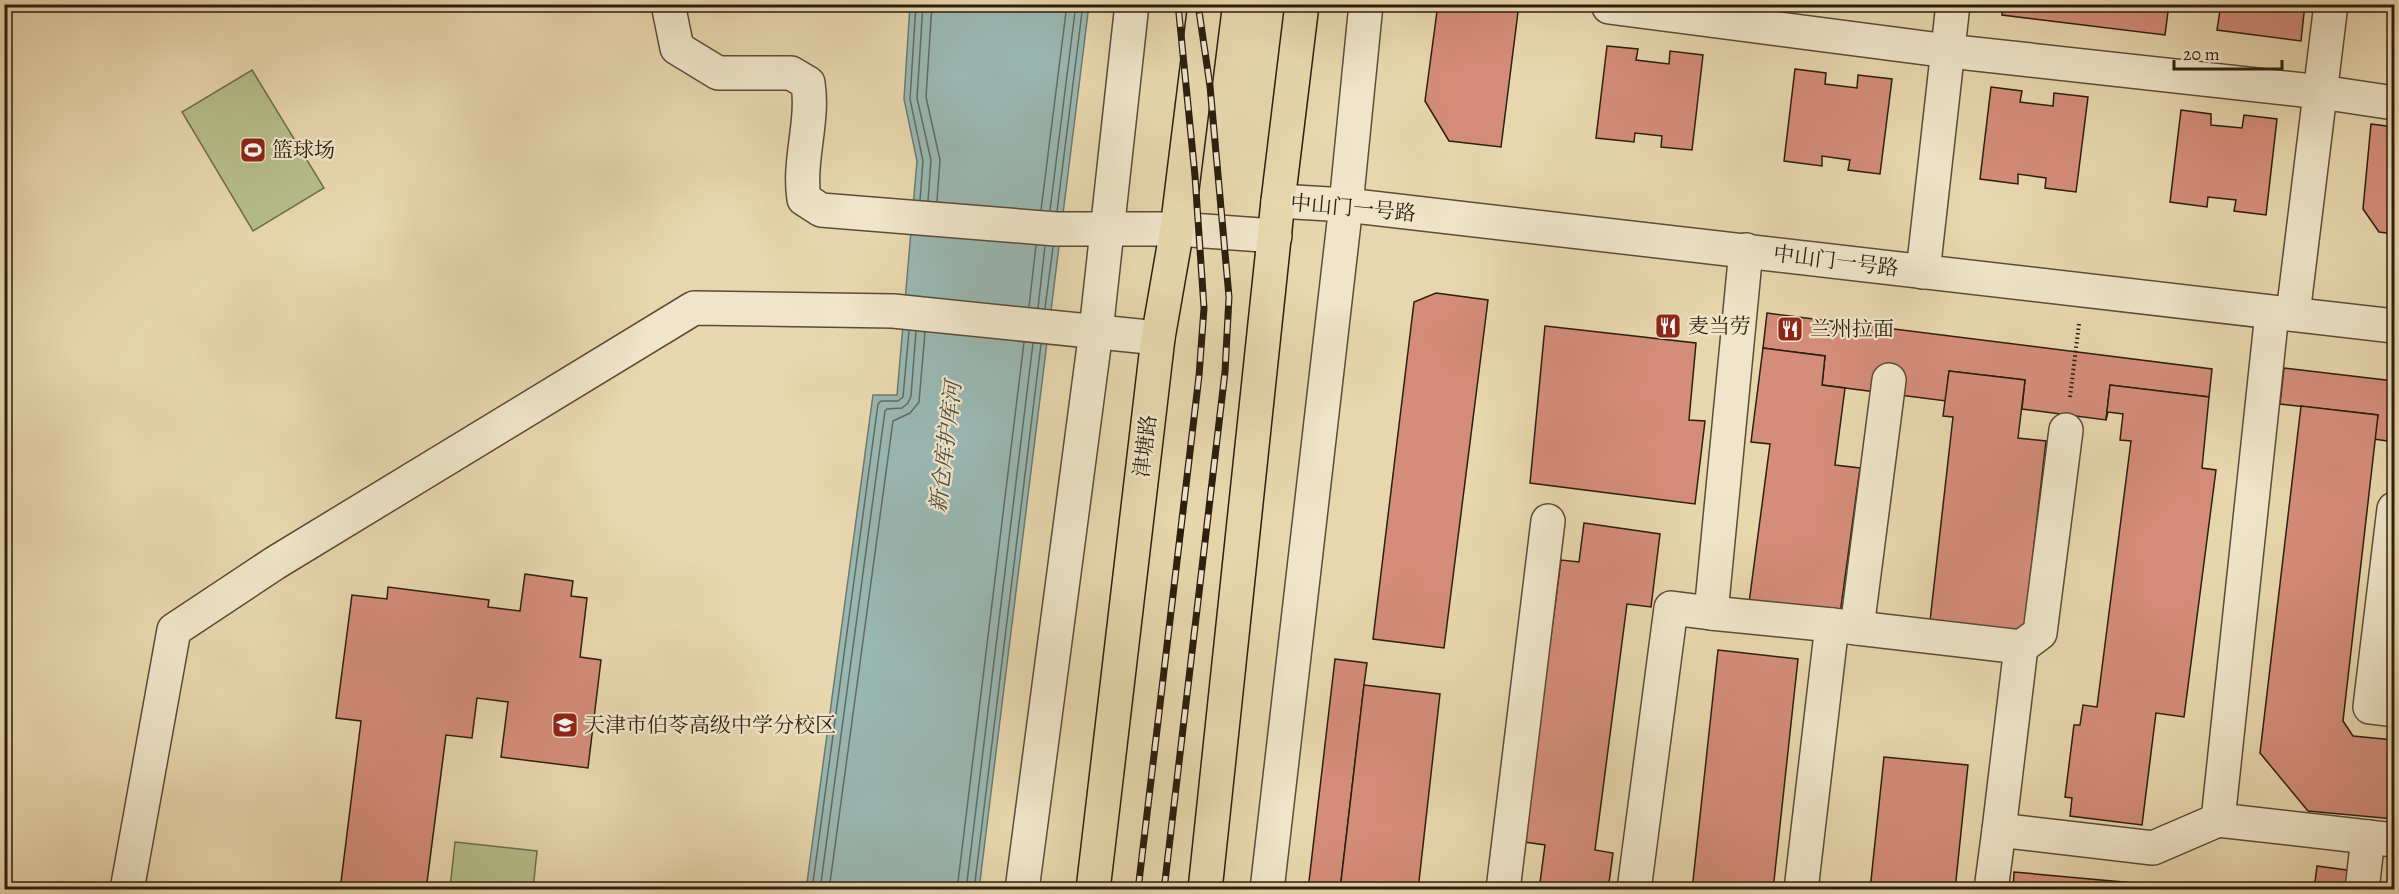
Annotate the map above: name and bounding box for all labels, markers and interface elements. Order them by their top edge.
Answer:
scale bar [2174,33,2282,71]
text: 20 m [2183,42,2220,66]
sports icon: 篮球场 [238,135,268,165]
place label: 篮球场 [272,136,335,164]
street label: 中山门一号路 [1289,189,1417,227]
street label: 中山门一号路 [1772,239,1900,283]
restaurant icon: 麦当劳 [1653,311,1683,341]
place label: 麦当劳 [1688,312,1751,340]
restaurant icon: 兰州拉面 [1775,314,1805,344]
place label: 兰州拉面 [1810,315,1894,343]
water label: 新仓库护库河 [923,376,969,514]
street label: 津塘路 [1127,413,1163,479]
school or university icon: 天津市伯苓高级中学分校区 [550,710,580,740]
place label: 天津市伯苓高级中学分校区 [584,711,836,739]

